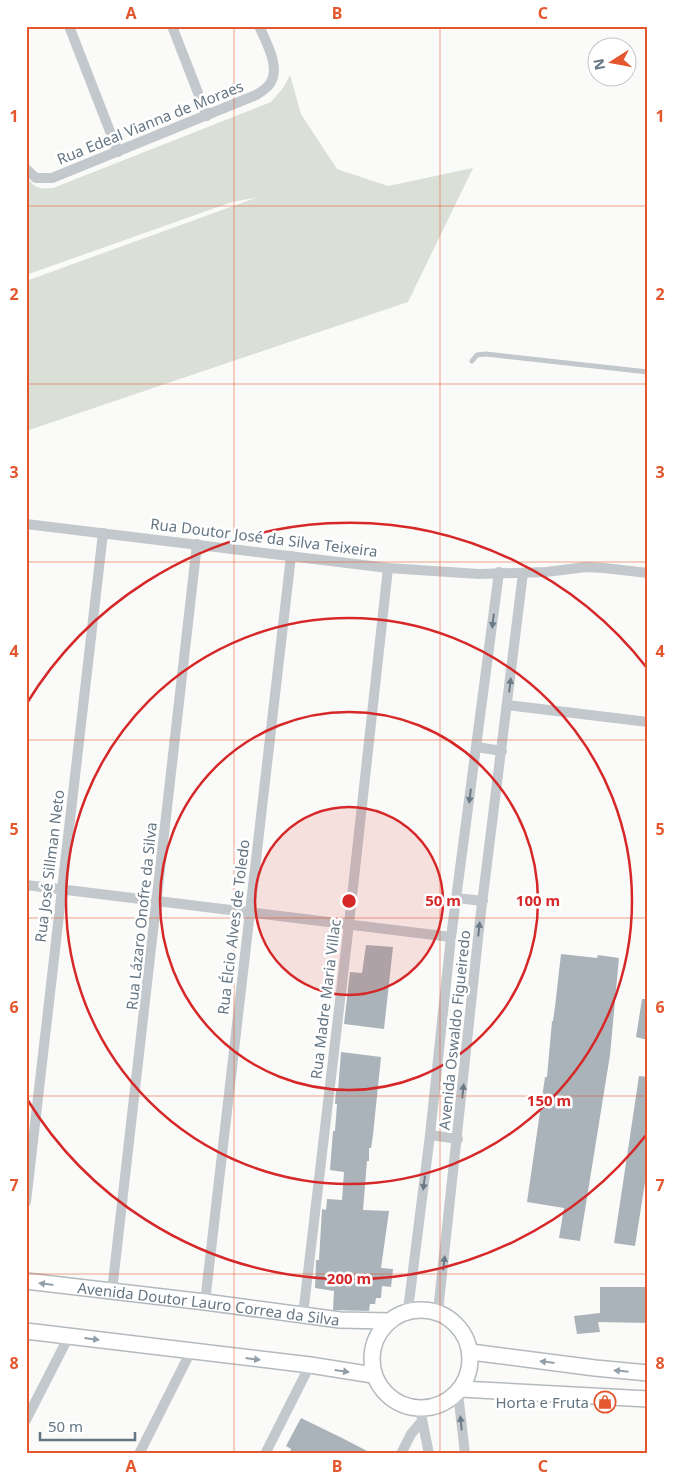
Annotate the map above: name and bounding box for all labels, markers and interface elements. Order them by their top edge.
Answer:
text: A [125,2,137,24]
text: B [332,2,342,24]
text: C [538,2,548,24]
north arrow [586,38,636,88]
text: N [588,57,609,72]
street label: Rua Edeal Vianna de Moraes [54,75,246,169]
text: 1 [9,105,19,127]
text: 1 [655,105,665,127]
text: 2 [9,283,19,305]
text: 2 [655,283,665,305]
text: 3 [9,461,19,483]
text: 3 [655,461,665,483]
street label: Rua Doutor José da Silva Teixeira [149,513,379,561]
one-way arrow [489,613,497,629]
text: 4 [9,640,19,662]
text: 4 [655,640,665,662]
one-way arrow [506,676,514,692]
one-way arrow [465,788,473,804]
street label: Rua José Sillman Neto [30,789,68,943]
text: 5 [9,818,19,840]
text: 5 [655,818,665,840]
street label: Rua Lázaro Onofre da Silva [121,821,161,1011]
street label: Rua Élcio Alves de Toledo [212,838,254,1016]
text: 50 m [425,890,461,910]
text: 100 m [516,890,560,910]
centre of rings [340,892,358,910]
street label: Rua Madre Maria Villac [305,918,345,1080]
one-way arrow [476,921,484,937]
street label: Avenida Oswaldo Figueiredo [434,929,474,1131]
text: 6 [9,996,19,1018]
text: 6 [655,996,665,1018]
one-way arrow [459,1082,467,1098]
text: 150 m [527,1090,571,1110]
text: 7 [9,1174,19,1196]
text: 7 [655,1174,665,1196]
one-way arrow [420,1176,428,1192]
one-way arrow [440,1255,448,1271]
text: 200 m [327,1268,371,1288]
street label: Avenida Doutor Lauro Correa da Silva [77,1277,341,1330]
one-way arrow [38,1280,54,1288]
one-way arrow [84,1335,100,1343]
text: 8 [9,1352,19,1374]
text: 8 [655,1352,665,1374]
one-way arrow [246,1355,262,1363]
one-way arrow [538,1358,554,1366]
one-way arrow [334,1367,350,1375]
one-way arrow [613,1367,629,1375]
shop icon: Horta e Fruta [593,1390,617,1414]
place label: Horta e Fruta [495,1392,589,1412]
scale bar [40,1410,135,1442]
one-way arrow [457,1415,465,1431]
text: 50 m [48,1416,83,1436]
text: A [125,1455,137,1477]
text: B [332,1455,342,1477]
text: C [538,1455,548,1477]

